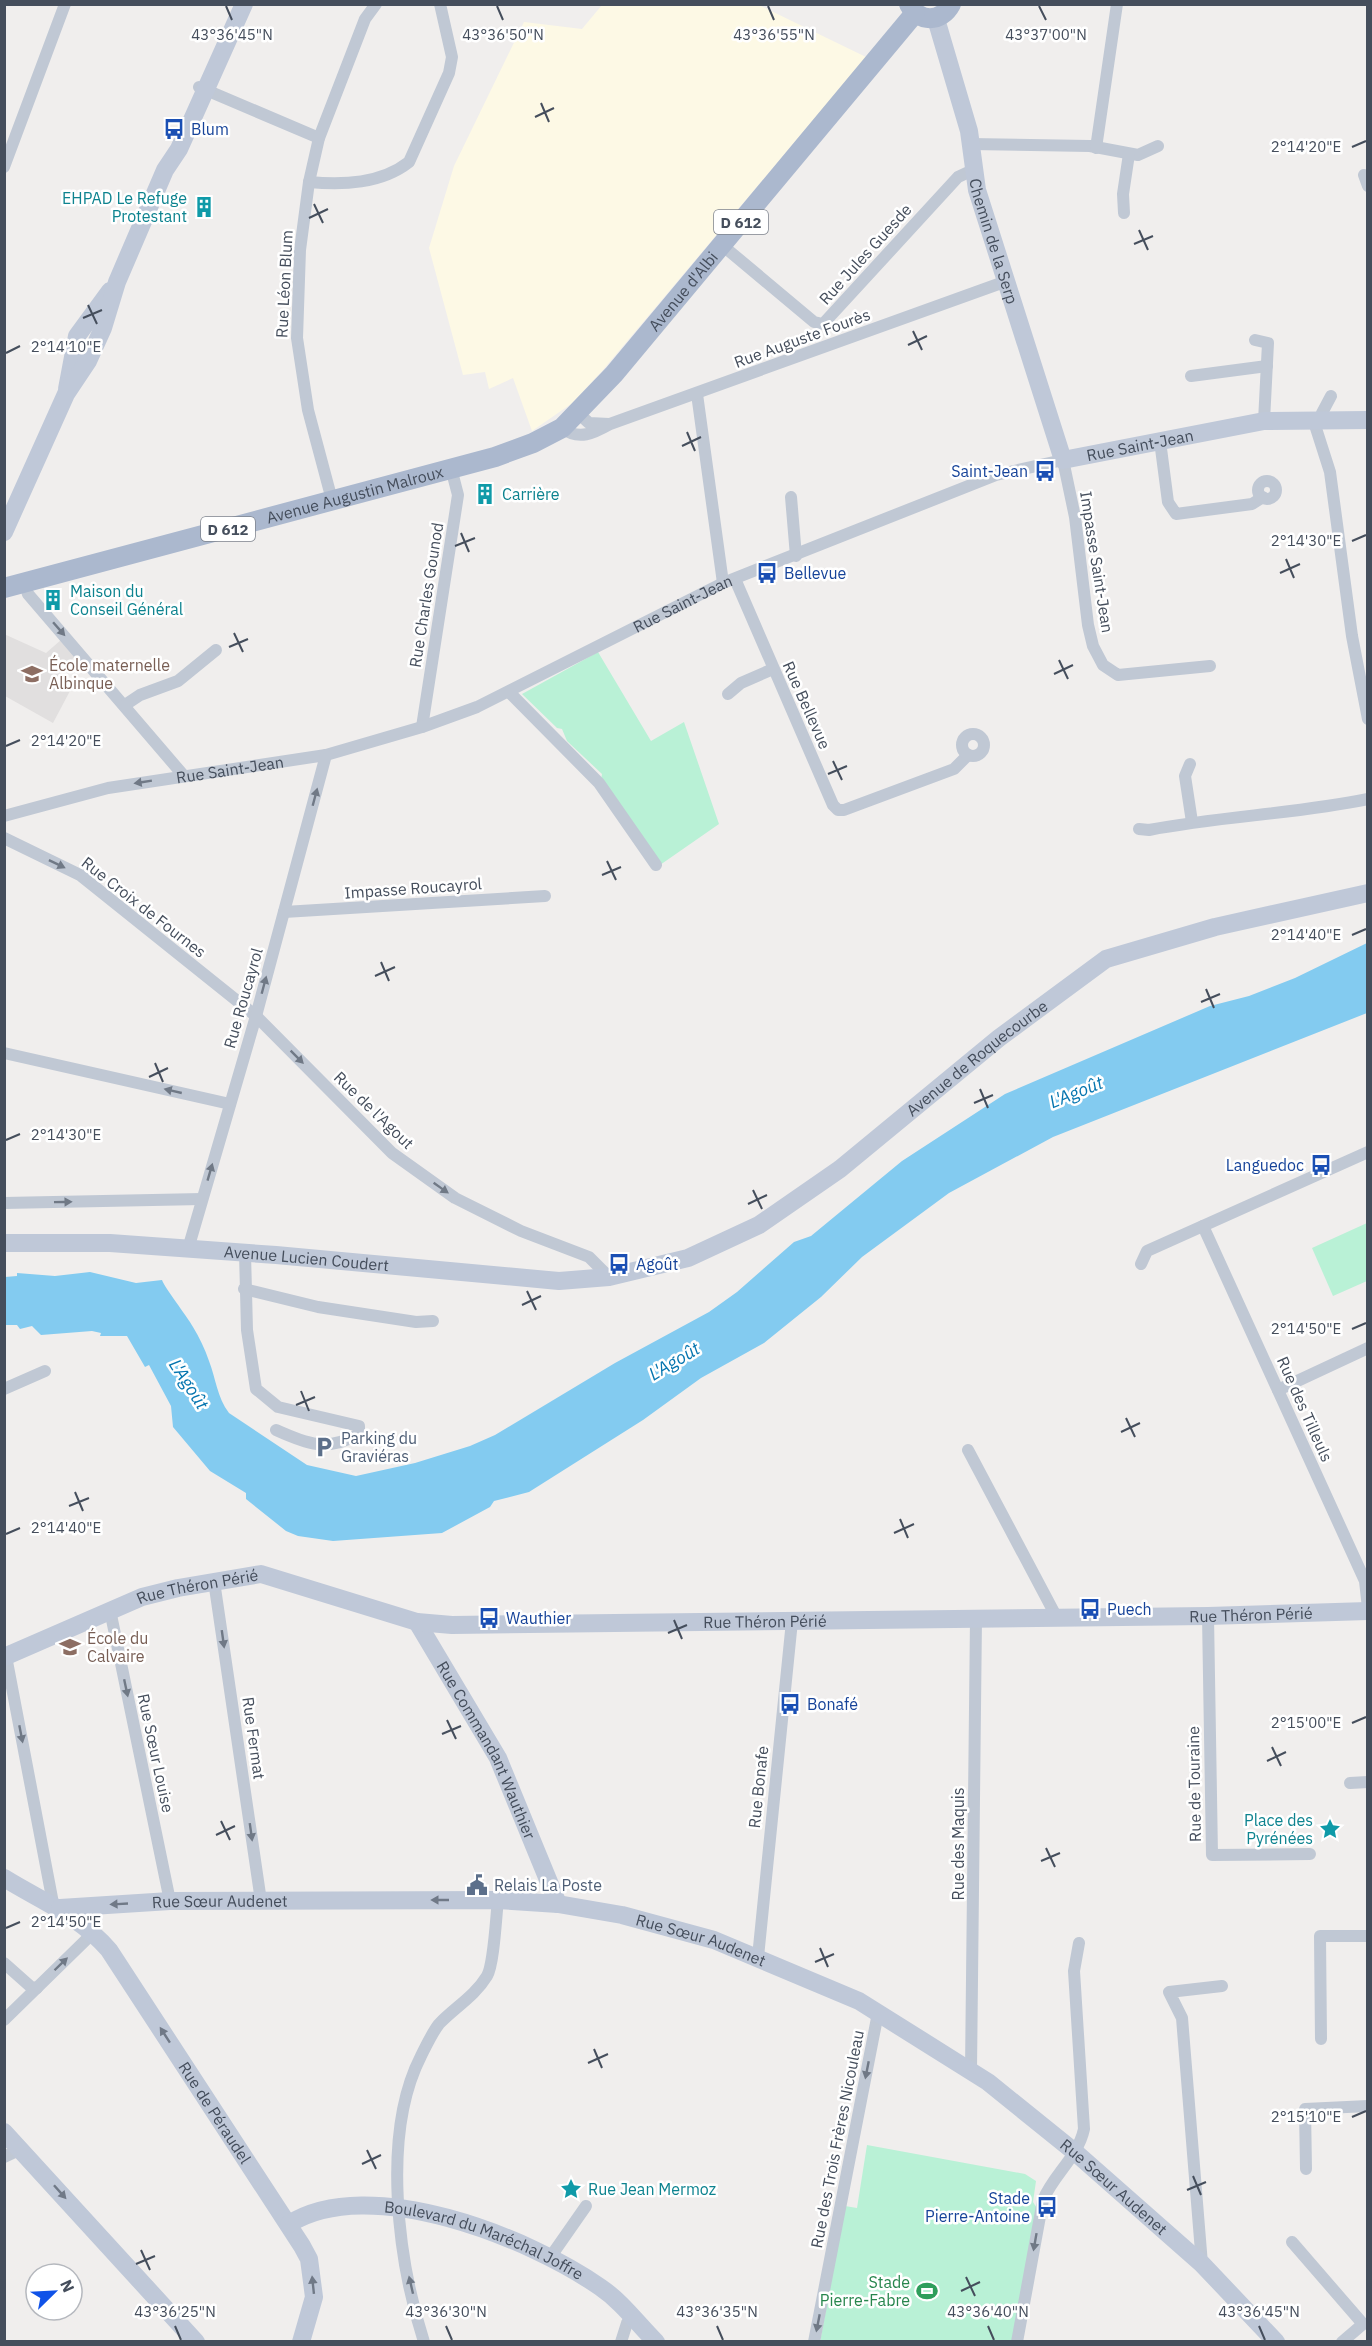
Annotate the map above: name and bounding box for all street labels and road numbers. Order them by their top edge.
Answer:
street label: Chemin de la Serp [966,177,1023,306]
street label: Rue Jules Guesde [815,199,916,309]
road number: D 612 [714,210,768,234]
street label: Rue Léon Blum [271,229,297,339]
street label: Avenue d'Albi [644,247,722,335]
street label: Rue Auguste Fourès [731,304,873,372]
street label: Rue Saint-Jean [1085,425,1195,465]
street label: Avenue Augustin Malroux [264,461,445,528]
street label: Impasse Saint-Jean [1076,490,1118,634]
road number: D 612 [201,517,255,541]
street label: Rue Charles Gounod [405,521,447,669]
street label: Rue Saint-Jean [630,570,735,637]
street label: Rue Bellevue [779,658,835,752]
street label: Rue Saint-Jean [175,752,285,788]
street label: Rue Croix de Fournes [78,852,210,962]
street label: Impasse Roucayrol [344,873,482,903]
street label: Rue Roucayrol [219,945,267,1051]
street label: Avenue de Roquecourbe [902,996,1052,1120]
street label: Rue de l'Agout [330,1067,418,1153]
street label: Avenue Lucien Coudert [223,1241,390,1275]
street label: Rue des Tilleuls [1273,1353,1337,1465]
street label: Rue Théron Périé [133,1565,260,1608]
street label: Rue Théron Périé [1189,1603,1313,1626]
street label: Rue Théron Périé [703,1611,827,1632]
street label: Rue Commandant Wauthier [432,1657,540,1842]
street label: Rue Sœur Louise [134,1692,178,1815]
street label: Rue Fermat [238,1695,270,1781]
street label: Rue de Touraine [1183,1726,1205,1842]
street label: Rue Bonafe [744,1745,772,1829]
street label: Rue des Maquis [948,1787,968,1901]
street label: Rue Sœur Audenet [151,1891,288,1912]
street label: Rue Sœur Audenet [634,1909,769,1971]
street label: Rue des Trois Frères Nicouleau [806,2028,868,2250]
street label: Rue de Péraudel [174,2058,256,2167]
street label: Rue Sœur Audenet [1056,2134,1172,2239]
street label: Boulevard du Maréchal Joffre [383,2196,587,2284]

